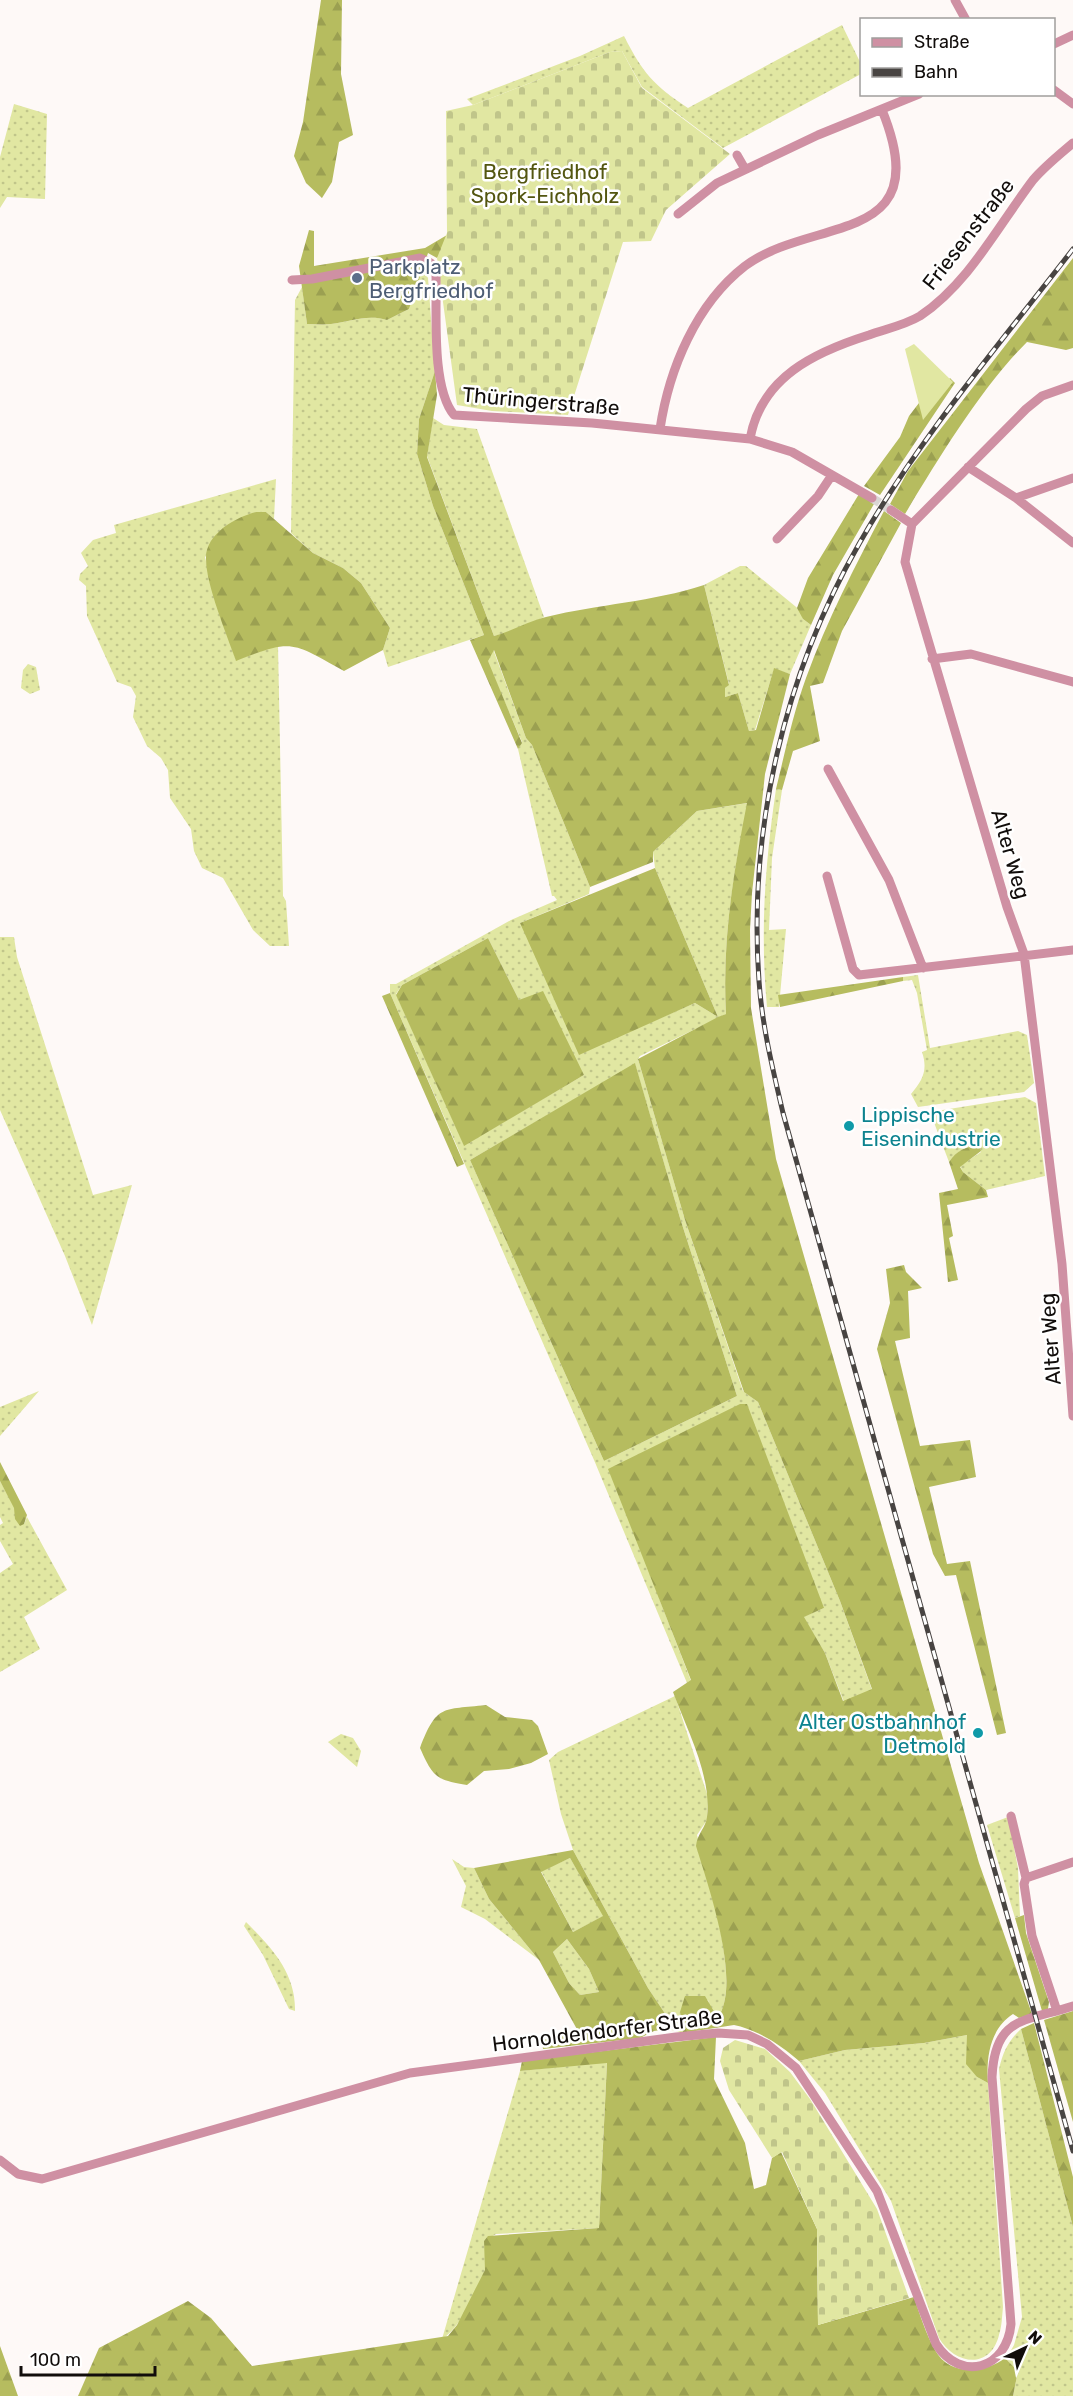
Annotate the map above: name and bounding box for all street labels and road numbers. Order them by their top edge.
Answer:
street label: Friesenstraße [917,173,1019,295]
street label: Thüringerstraße [461,382,621,420]
street label: Alter Weg [986,806,1036,902]
street label: Alter Weg [1034,1292,1066,1386]
street label: Hornoldendorfer Straße [491,2003,723,2057]

